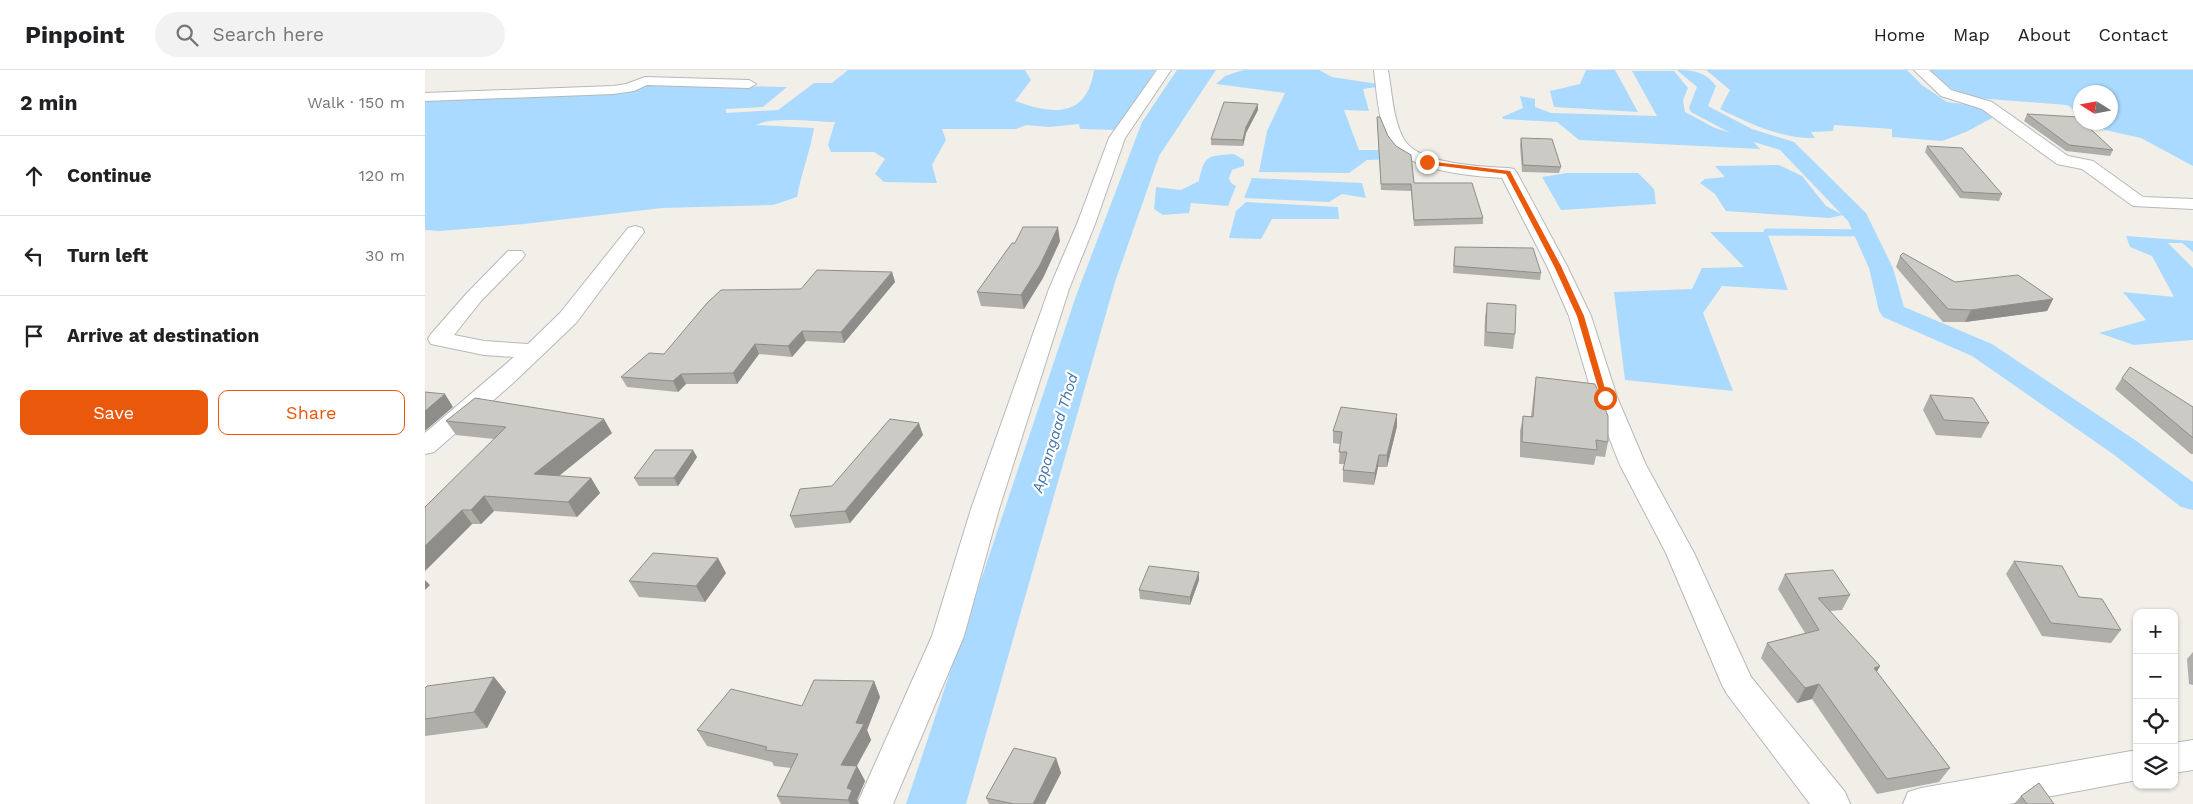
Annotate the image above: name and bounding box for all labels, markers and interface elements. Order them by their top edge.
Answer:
search box [155,12,505,57]
text: Pinpoint [25,21,125,49]
icon: search [173,21,201,49]
text: Search here [213,23,324,46]
text: Home [1874,24,1925,45]
text: Map [1953,24,1990,45]
text: About [2018,24,2070,45]
text: Contact [2098,24,2168,45]
north arrow [2073,85,2118,130]
text: 2 min [20,90,77,115]
text: Walk · 150 m [307,93,405,112]
route end [1416,151,1439,174]
icon: ahead [20,162,48,190]
text: Continue [67,164,151,187]
text: 120 m [359,166,405,185]
icon: left [20,242,48,270]
text: Turn left [67,244,148,267]
text: 30 m [365,246,405,265]
icon: arrive [20,322,48,350]
text: Arrive at destination [67,324,259,347]
water label: Appangaad Thod [1028,371,1082,496]
route start [1594,387,1617,410]
button: Save [20,390,208,435]
button: Share [218,390,405,435]
map controls [2133,609,2178,789]
button: + [2133,609,2178,654]
button: − [2133,654,2178,699]
button: locate [2133,699,2178,744]
button: layers [2133,744,2178,789]

